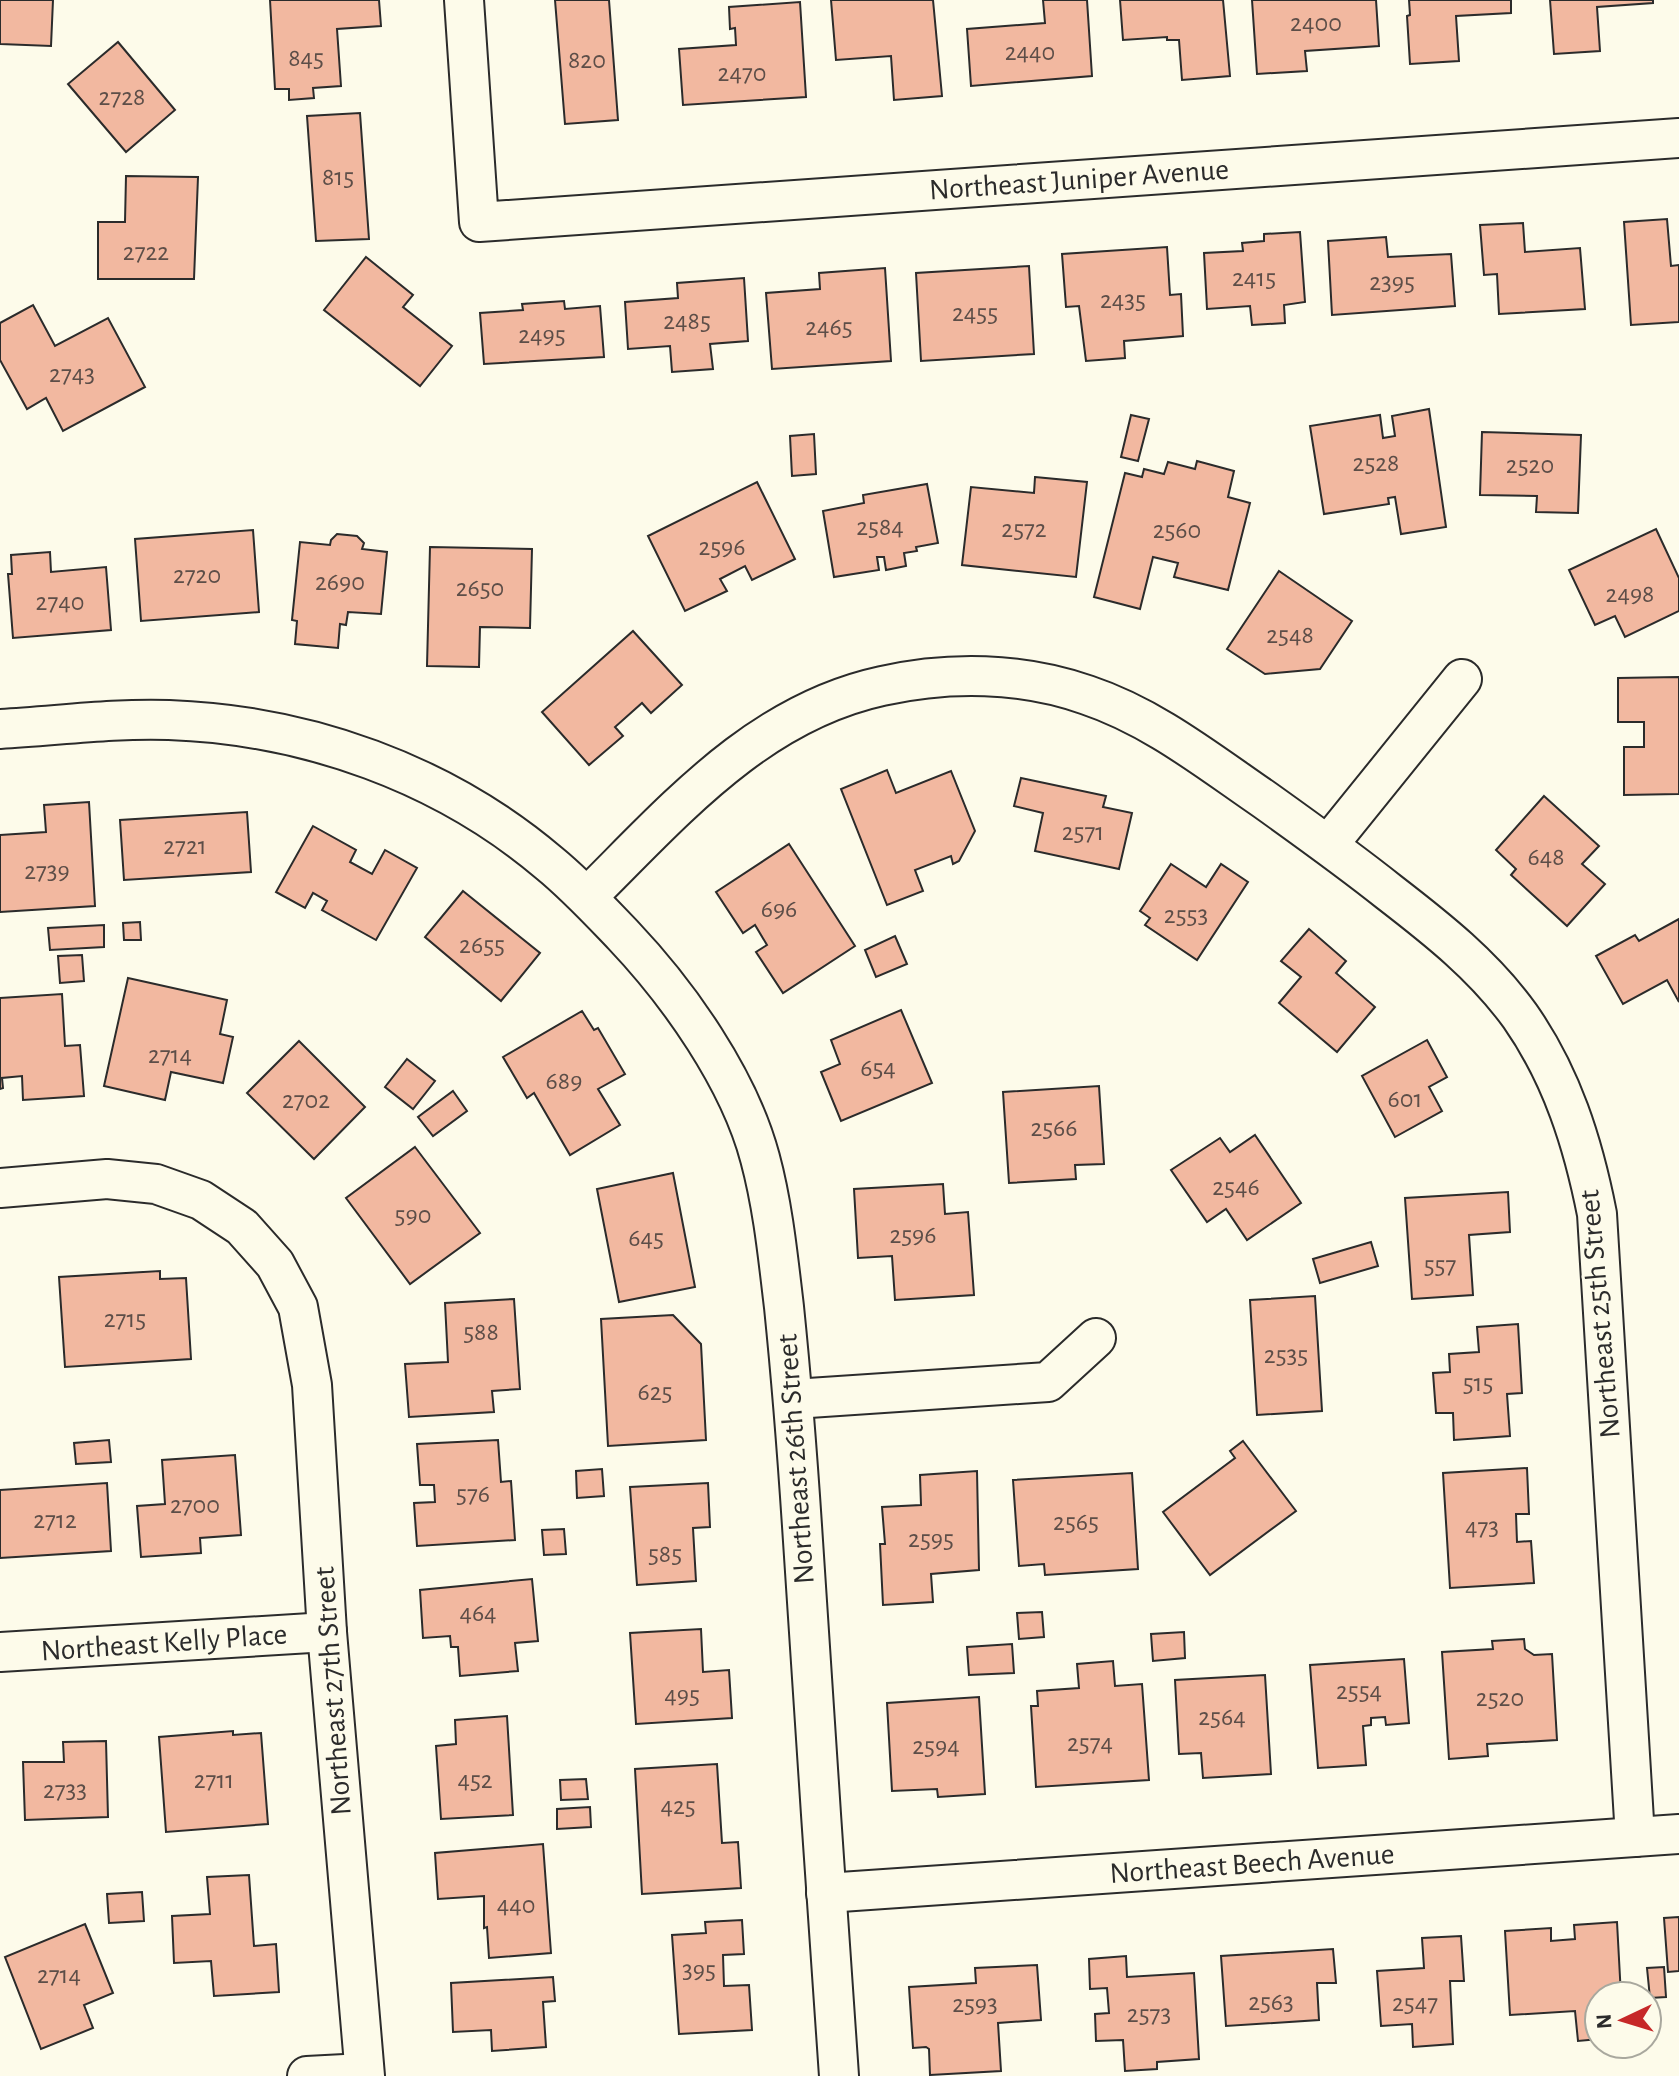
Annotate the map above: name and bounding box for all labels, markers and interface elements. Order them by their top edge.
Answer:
house number: 2400 [1290,10,1342,36]
house number: 2440 [1005,39,1055,65]
house number: 845 [288,45,324,71]
house number: 820 [568,47,606,73]
house number: 2470 [718,60,766,86]
house number: 2728 [99,84,145,110]
street label: Northeast Juniper Avenue [928,155,1230,205]
house number: 815 [322,164,354,190]
house number: 2722 [123,239,169,265]
house number: 2415 [1232,265,1276,291]
house number: 2395 [1369,269,1415,295]
house number: 2435 [1100,287,1146,313]
house number: 2455 [952,300,998,326]
house number: 2485 [663,308,711,334]
house number: 2465 [805,314,853,340]
house number: 2495 [518,322,566,348]
house number: 2743 [49,361,95,387]
house number: 2528 [1353,450,1399,476]
house number: 2520 [1506,452,1554,478]
house number: 2584 [856,514,904,540]
house number: 2572 [1001,516,1047,542]
house number: 2560 [1153,517,1201,543]
house number: 2596 [698,534,746,560]
house number: 2720 [173,562,221,588]
house number: 2690 [315,569,365,595]
house number: 2650 [456,575,504,601]
house number: 2498 [1606,581,1654,607]
house number: 2740 [36,589,84,615]
house number: 2548 [1266,622,1314,648]
house number: 2571 [1062,819,1104,845]
house number: 2721 [163,833,207,859]
house number: 648 [1527,844,1565,870]
house number: 2739 [24,858,70,884]
house number: 696 [761,896,797,922]
house number: 2553 [1164,902,1208,928]
house number: 2655 [459,932,505,958]
house number: 2714 [148,1042,192,1068]
house number: 654 [860,1055,896,1081]
house number: 689 [546,1068,582,1094]
house number: 601 [1388,1086,1422,1112]
house number: 2702 [282,1087,330,1113]
house number: 2566 [1030,1115,1078,1141]
house number: 2546 [1212,1174,1260,1200]
street label: Northeast 25th Street [1574,1188,1626,1440]
house number: 590 [395,1202,431,1228]
house number: 2596 [889,1222,937,1248]
house number: 645 [628,1225,664,1251]
house number: 557 [1424,1252,1456,1278]
house number: 2715 [104,1306,146,1332]
house number: 588 [463,1319,499,1345]
street label: Northeast 26th Street [772,1332,820,1585]
house number: 2535 [1264,1342,1308,1368]
house number: 515 [1463,1370,1493,1396]
house number: 625 [638,1379,672,1405]
house number: 576 [456,1481,490,1507]
house number: 2700 [170,1492,220,1518]
house number: 2712 [33,1507,77,1533]
house number: 2565 [1053,1509,1099,1535]
house number: 473 [1465,1514,1499,1540]
house number: 2595 [908,1526,954,1552]
house number: 585 [648,1541,682,1567]
street label: Northeast 27th Street [309,1565,357,1816]
house number: 464 [459,1600,497,1626]
street label: Northeast Kelly Place [40,1619,288,1667]
house number: 2554 [1336,1678,1382,1704]
house number: 495 [664,1682,700,1708]
house number: 2520 [1476,1685,1524,1711]
house number: 2564 [1198,1704,1246,1730]
house number: 2574 [1067,1730,1113,1756]
house number: 2594 [912,1733,960,1759]
house number: 2711 [194,1767,234,1793]
house number: 452 [457,1767,493,1793]
house number: 2733 [43,1777,87,1803]
house number: 425 [660,1793,696,1819]
street label: Northeast Beech Avenue [1109,1839,1395,1889]
house number: 440 [497,1892,535,1918]
house number: 395 [682,1957,716,1983]
house number: 2714 [37,1962,81,1988]
north arrow [1583,1980,1663,2060]
house number: 2563 [1248,1989,1294,2015]
house number: 2547 [1392,1990,1438,2016]
house number: 2593 [952,1991,998,2017]
house number: 2573 [1127,2001,1171,2027]
text: N [1593,2013,1616,2030]

